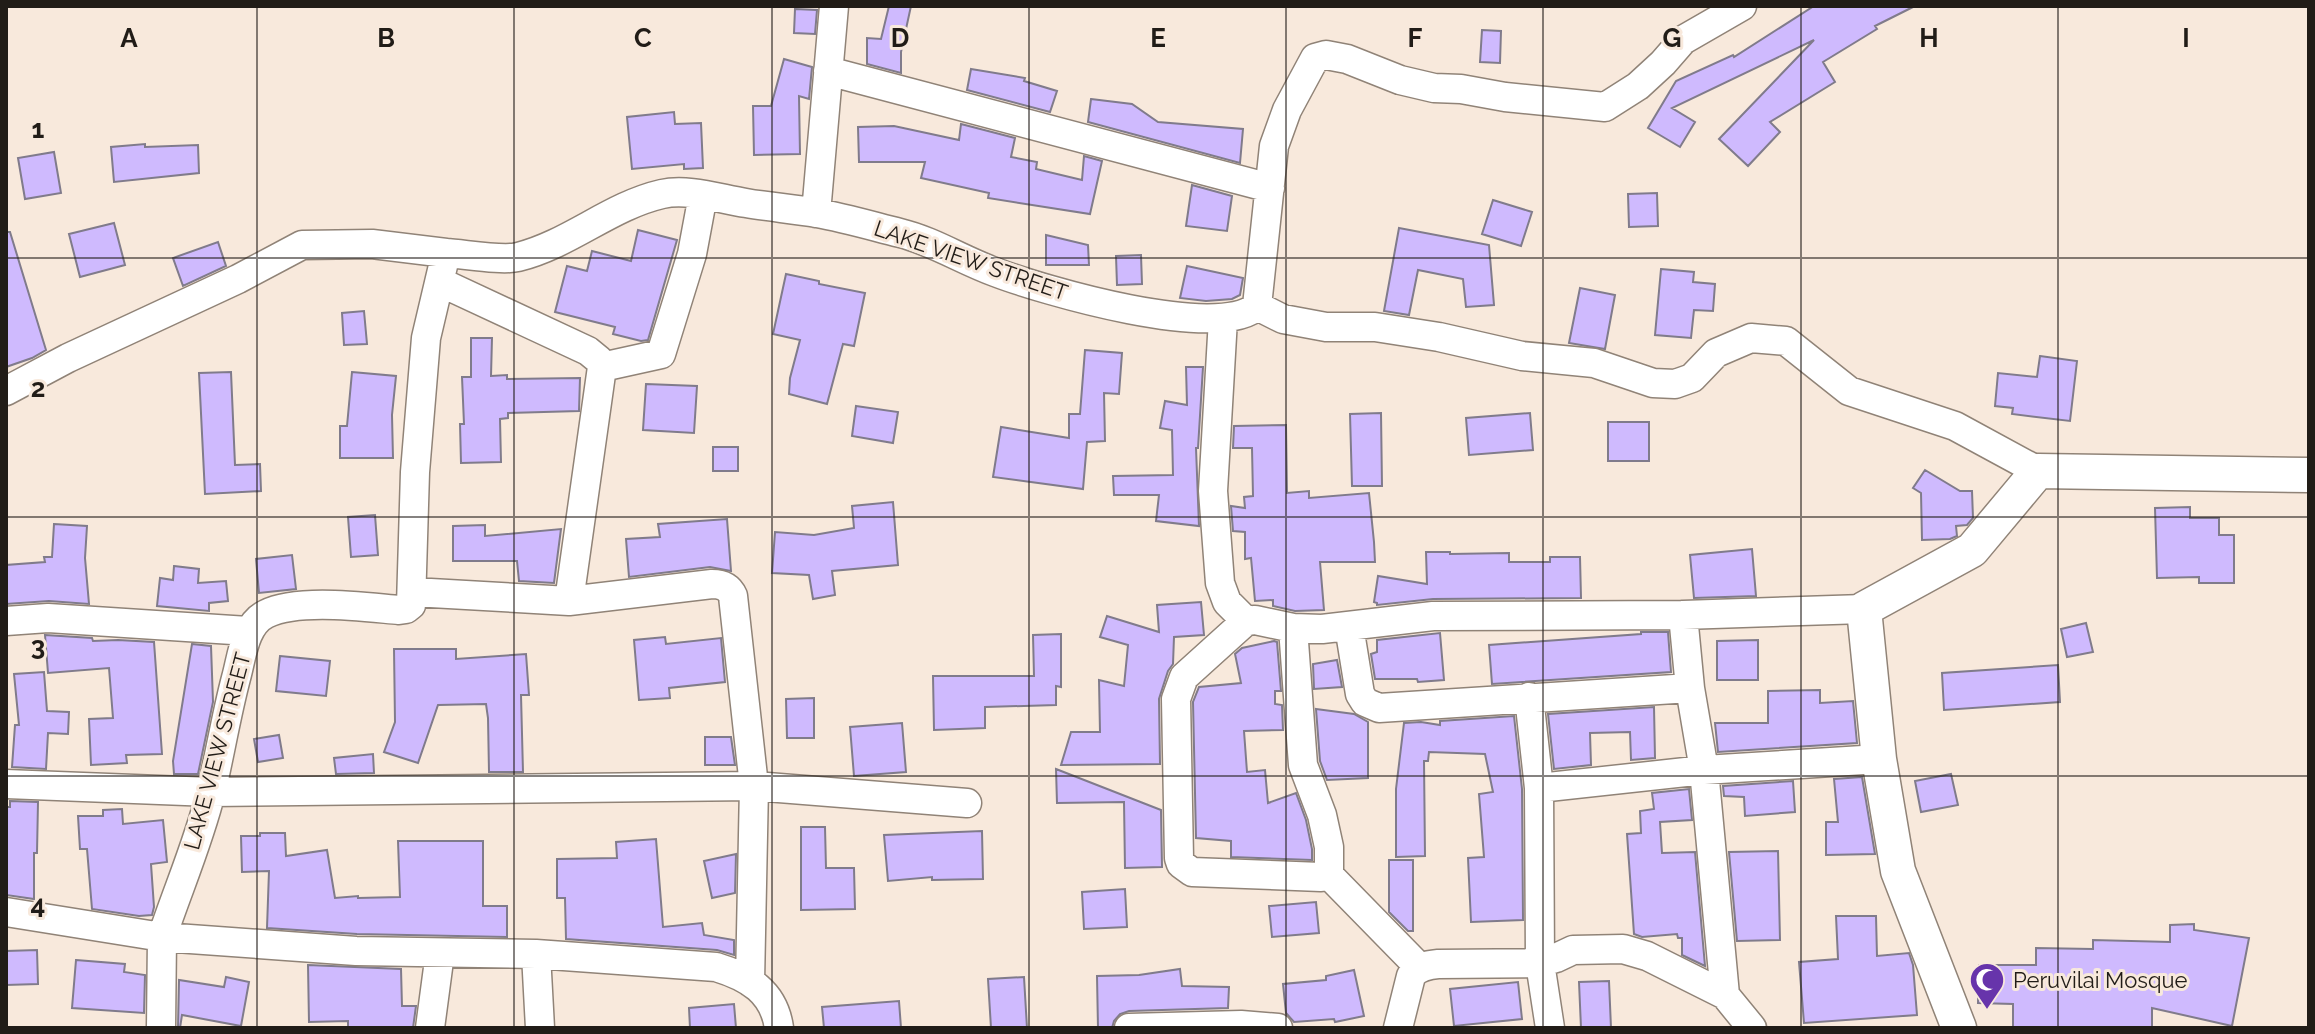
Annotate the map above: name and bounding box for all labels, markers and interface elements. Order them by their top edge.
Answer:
text: A [120,23,138,53]
text: B [377,23,395,53]
text: C [634,23,652,53]
text: D [891,23,909,53]
text: E [1150,23,1166,53]
text: F [1408,23,1423,53]
text: G [1663,23,1681,53]
text: H [1919,23,1939,53]
text: I [2182,23,2190,53]
text: 1 [32,114,45,144]
street label: LAKE VIEW STREET [871,215,1072,306]
text: 2 [31,373,45,403]
text: 3 [31,631,45,661]
street label: LAKE VIEW STREET [178,649,256,852]
text: 4 [31,890,45,920]
mosque icon: Peruvilai Mosque [1968,961,2006,1011]
place label: Peruvilai Mosque [2013,967,2188,993]

